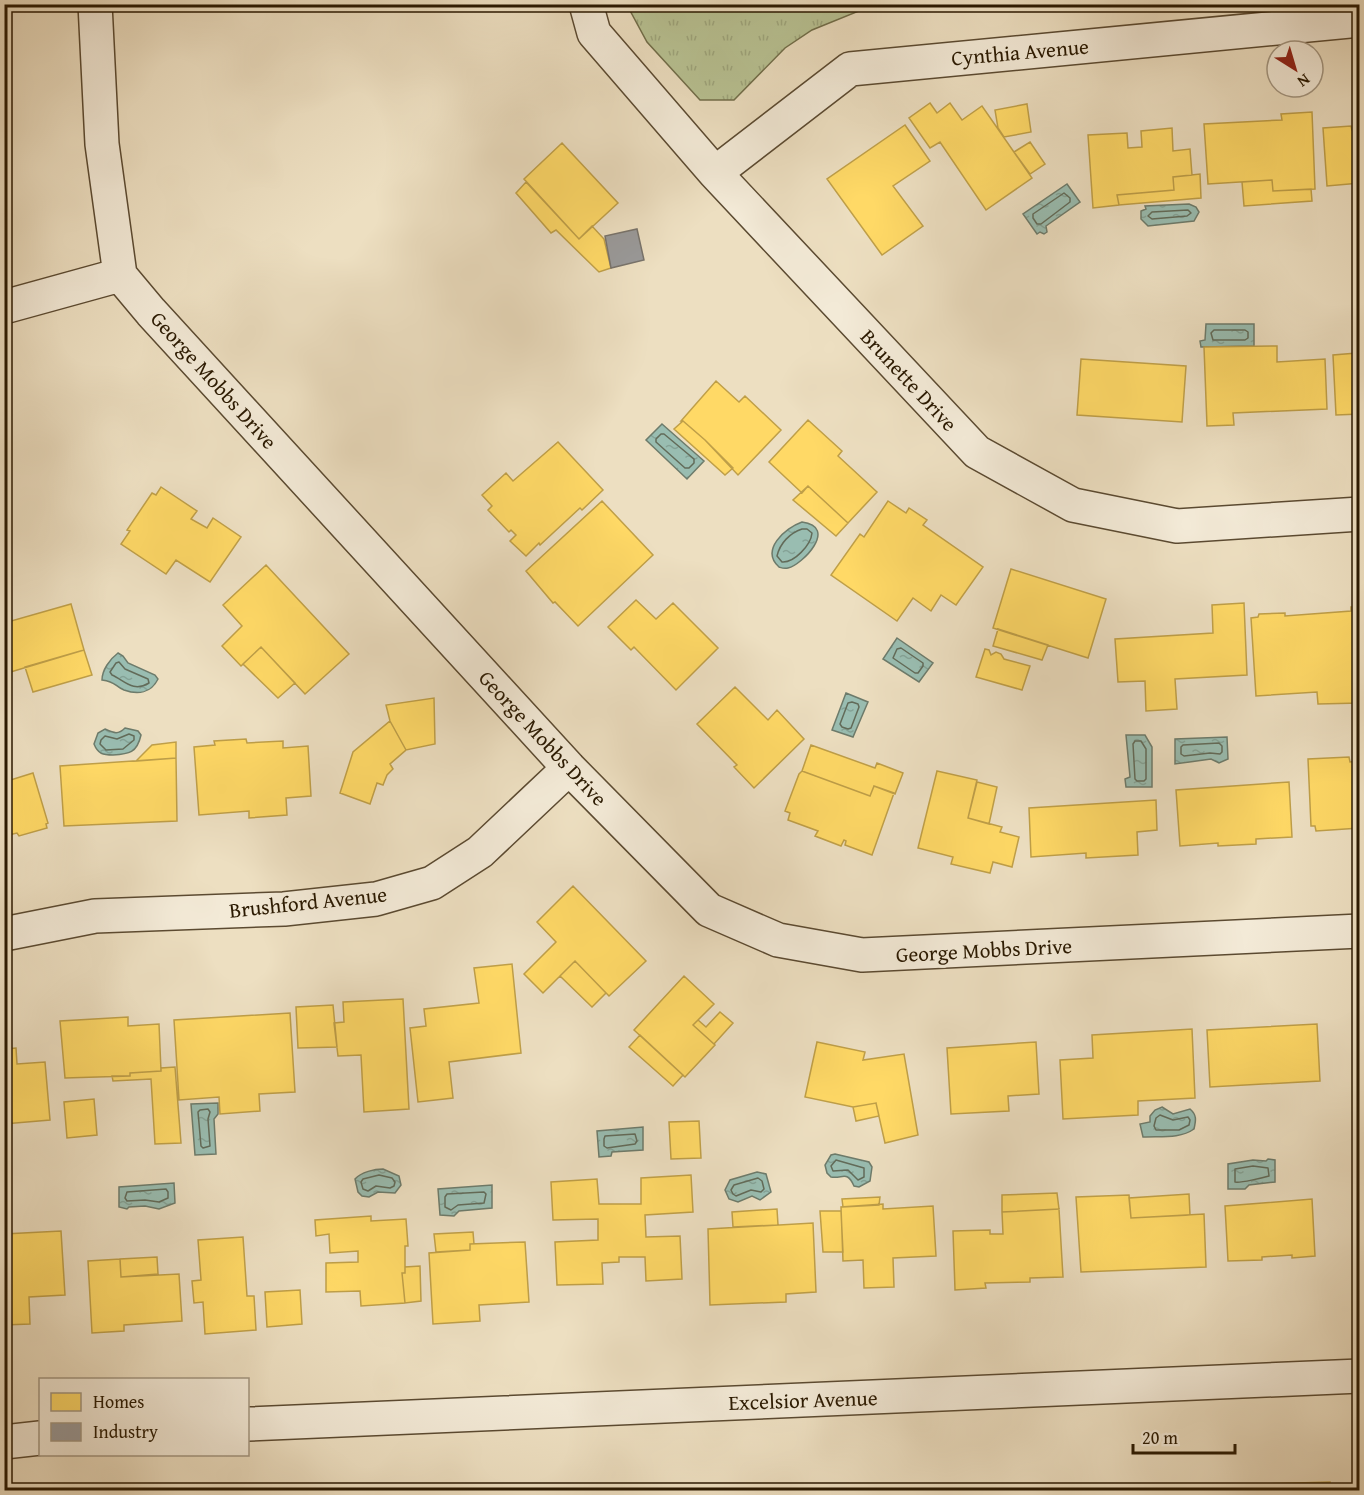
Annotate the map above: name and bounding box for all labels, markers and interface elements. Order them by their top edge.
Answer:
street label: Cynthia Avenue [950,31,1090,73]
north arrow [1265,39,1325,99]
text: N [1292,68,1316,94]
street label: George Mobbs Drive [144,304,285,456]
street label: Brunette Drive [853,322,965,438]
street label: George Mobbs Drive [472,663,615,813]
street label: Brushford Avenue [228,878,388,926]
street label: George Mobbs Drive [895,930,1073,970]
legend [39,1378,249,1456]
street label: Excelsior Avenue [728,1382,878,1418]
text: Homes [93,1388,144,1415]
scale bar [1133,1417,1235,1455]
text: Industry [93,1418,158,1445]
text: 20 m [1142,1424,1178,1451]

